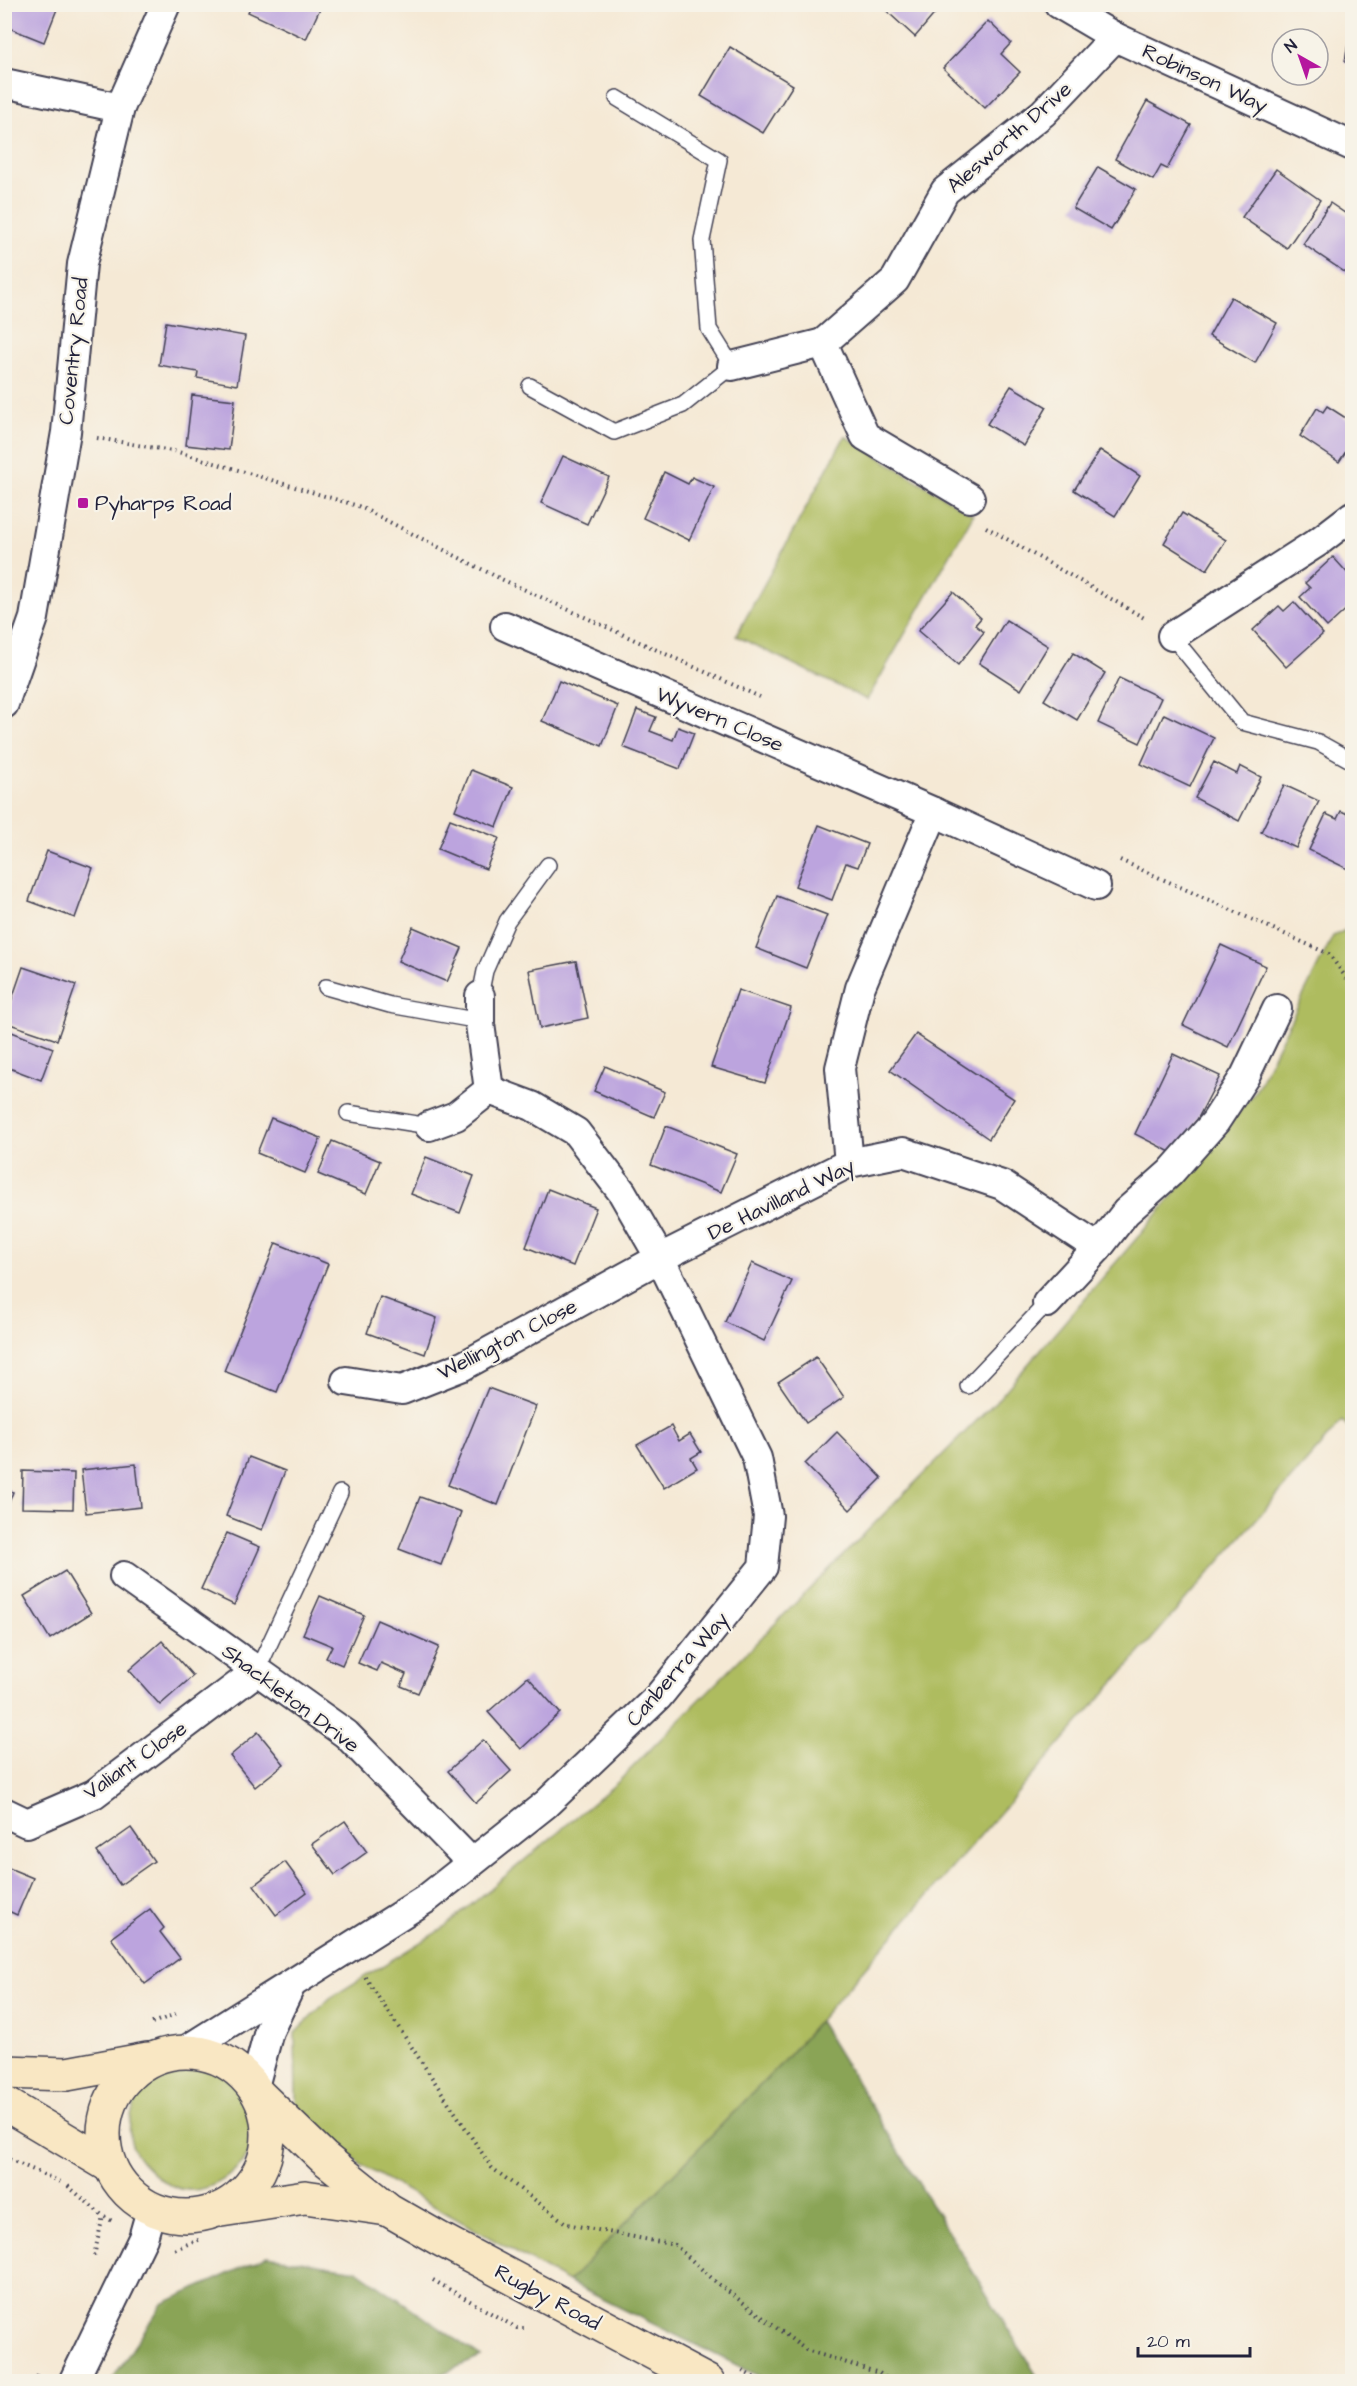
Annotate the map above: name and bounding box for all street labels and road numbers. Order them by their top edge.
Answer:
street label: Robinson Way [1136,37,1273,122]
street label: Alesworth Drive [941,75,1078,200]
street label: Coventry Road [51,276,98,426]
street label: Wyvern Close [651,680,788,761]
street label: De Havilland Way [703,1151,861,1249]
street label: Wellington Close [432,1292,583,1389]
street label: Canberra Way [619,1605,737,1734]
street label: Shackleton Drive [216,1637,365,1760]
street label: Valiant Close [78,1714,193,1807]
street label: Rugby Road [489,2257,606,2339]

